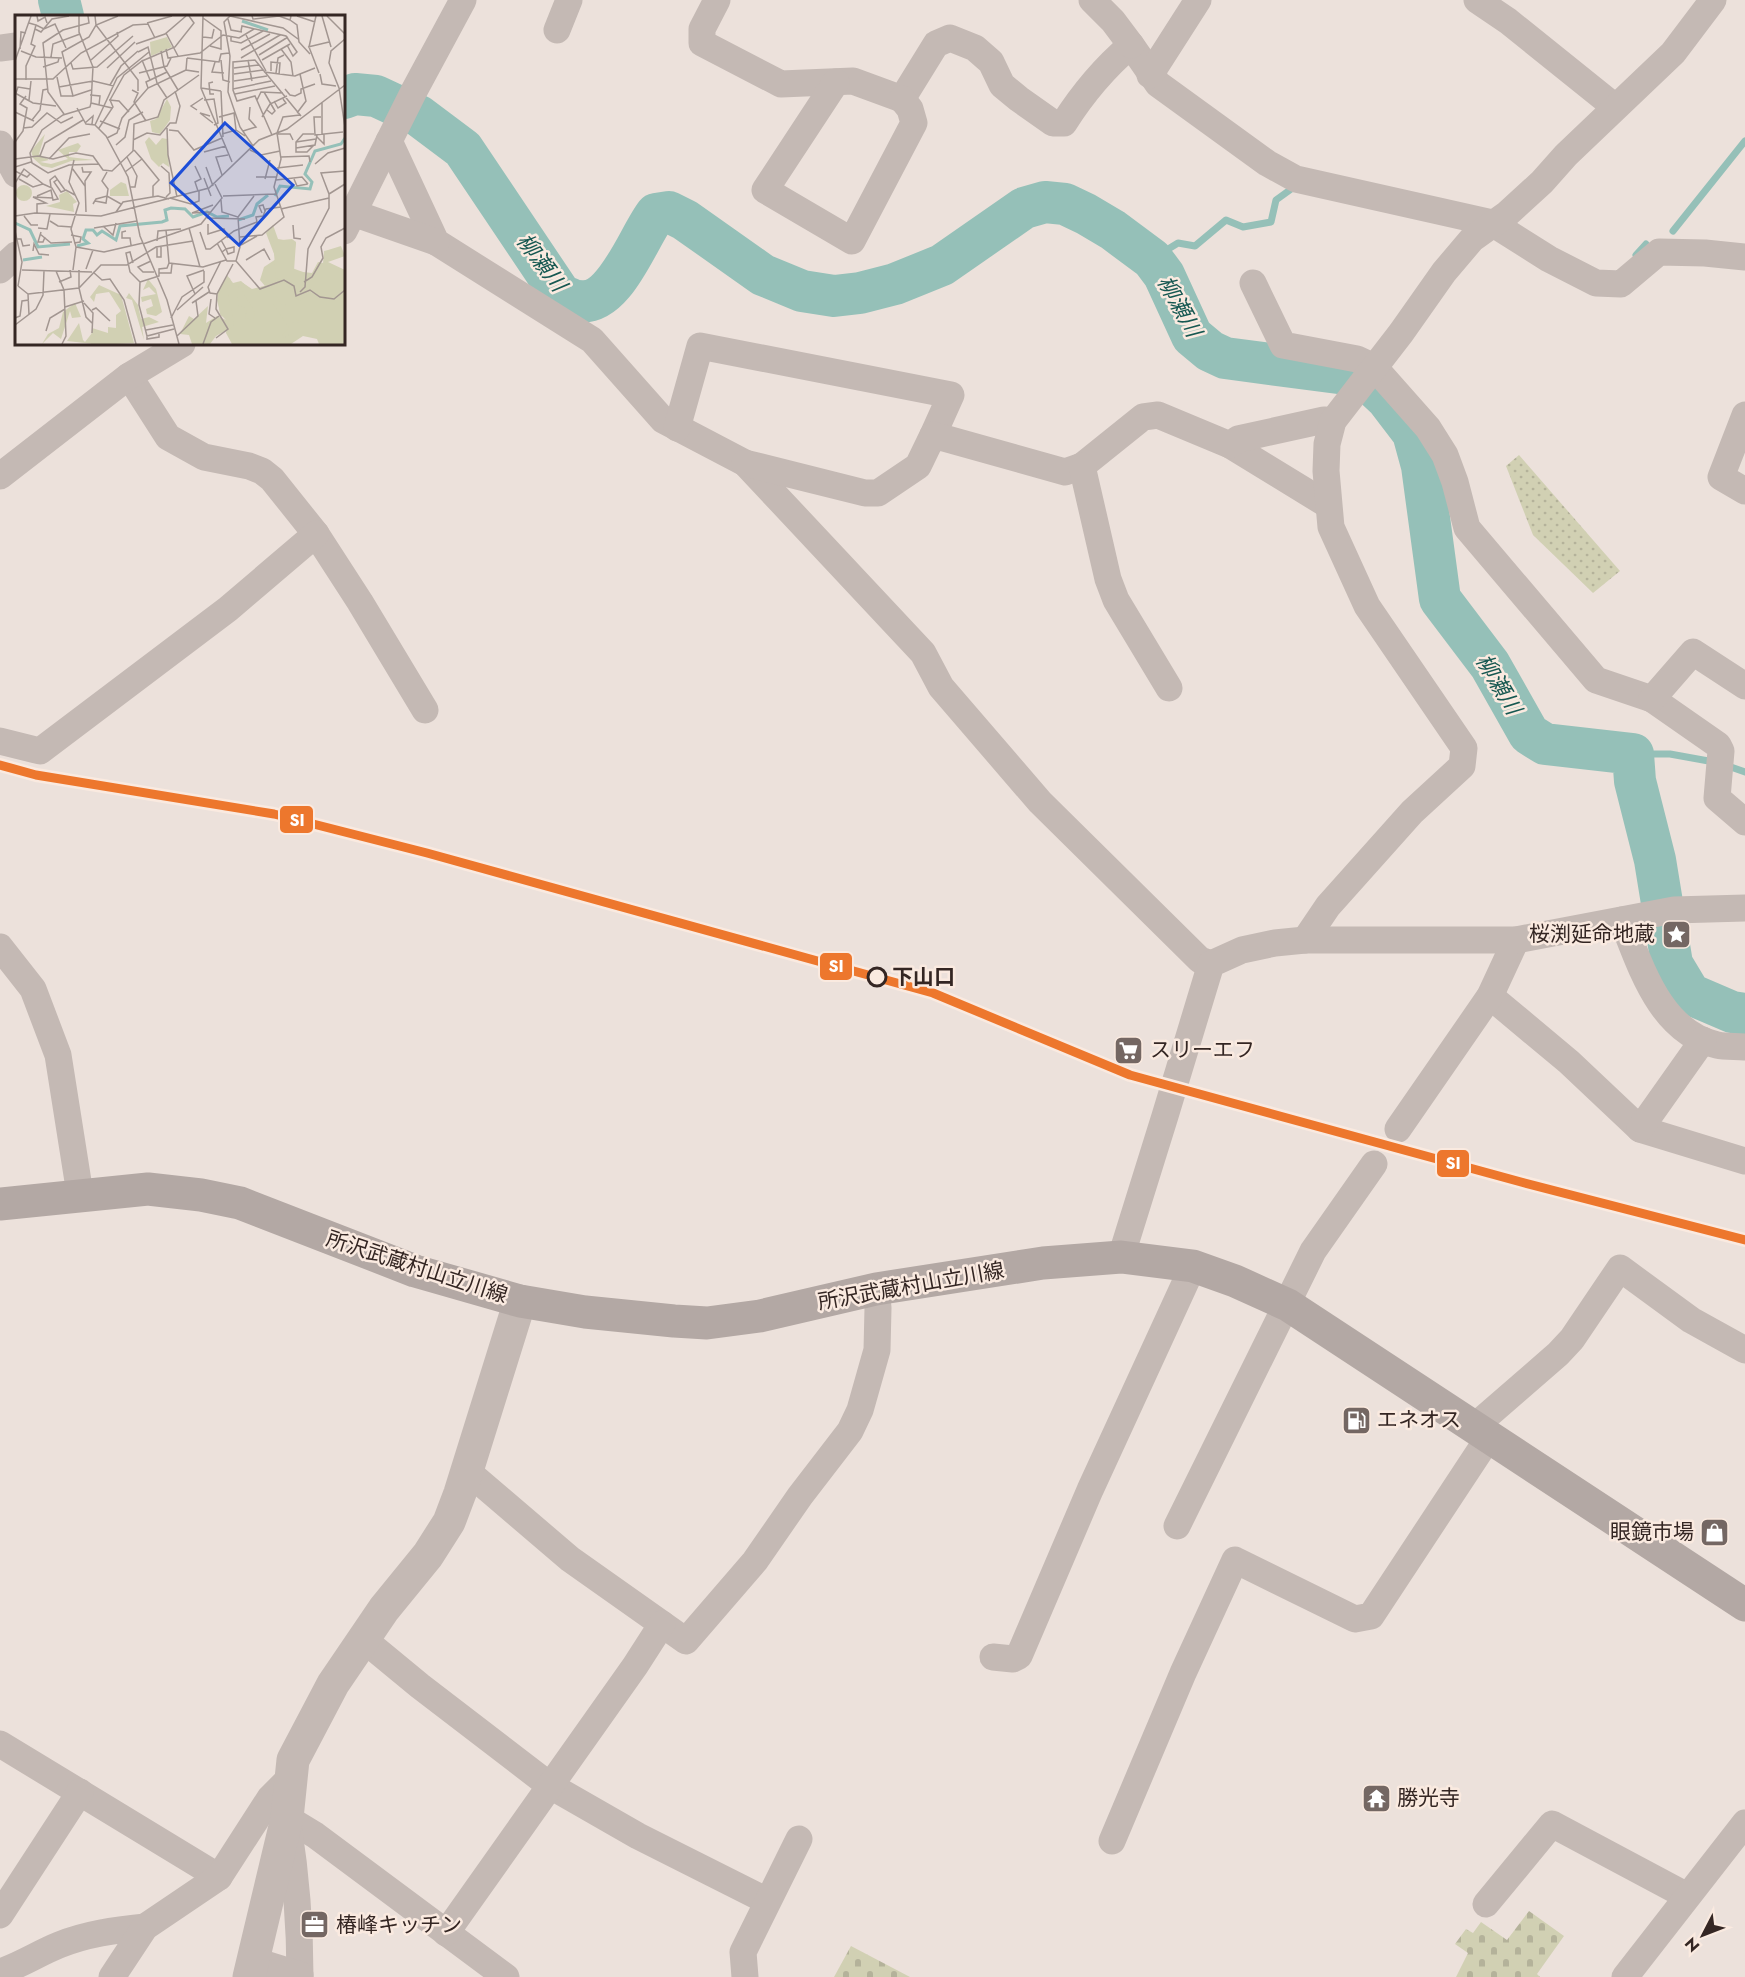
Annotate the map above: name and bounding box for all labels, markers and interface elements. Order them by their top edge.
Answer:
inset map [15,15,345,345]
water label: 柳瀬川 [509,226,576,300]
water label: 柳瀬川 [1150,269,1211,344]
water label: 柳瀬川 [1468,647,1531,722]
line badge: SI [279,805,314,834]
text: SI [289,809,305,832]
place icon: 桜渕延命地蔵 [1660,918,1692,950]
place label: 桜渕延命地蔵 [1529,919,1655,949]
line badge: SI [819,952,853,981]
text: SI [828,955,844,978]
place label: 下山口 [892,962,955,992]
marker: 下山口 [867,967,887,987]
supermarket icon: スリーエフ [1113,1034,1145,1066]
place label: スリーエフ [1150,1035,1255,1065]
line badge: SI [1436,1149,1470,1178]
text: SI [1445,1152,1461,1175]
street label: 所沢武蔵村山立川線 [322,1224,512,1310]
street label: 所沢武蔵村山立川線 [815,1255,1007,1317]
fuel station icon: エネオス [1340,1404,1372,1436]
place label: エネオス [1377,1405,1461,1435]
shop icon: 眼鏡市場 [1699,1516,1731,1548]
place label: 眼鏡市場 [1610,1517,1694,1547]
temple icon: 勝光寺 [1360,1782,1392,1814]
place label: 勝光寺 [1397,1783,1460,1813]
north arrow [1673,1905,1733,1965]
office icon: 椿峰キッチン [299,1909,331,1941]
place label: 椿峰キッチン [336,1910,462,1940]
text: N [1679,1932,1705,1957]

